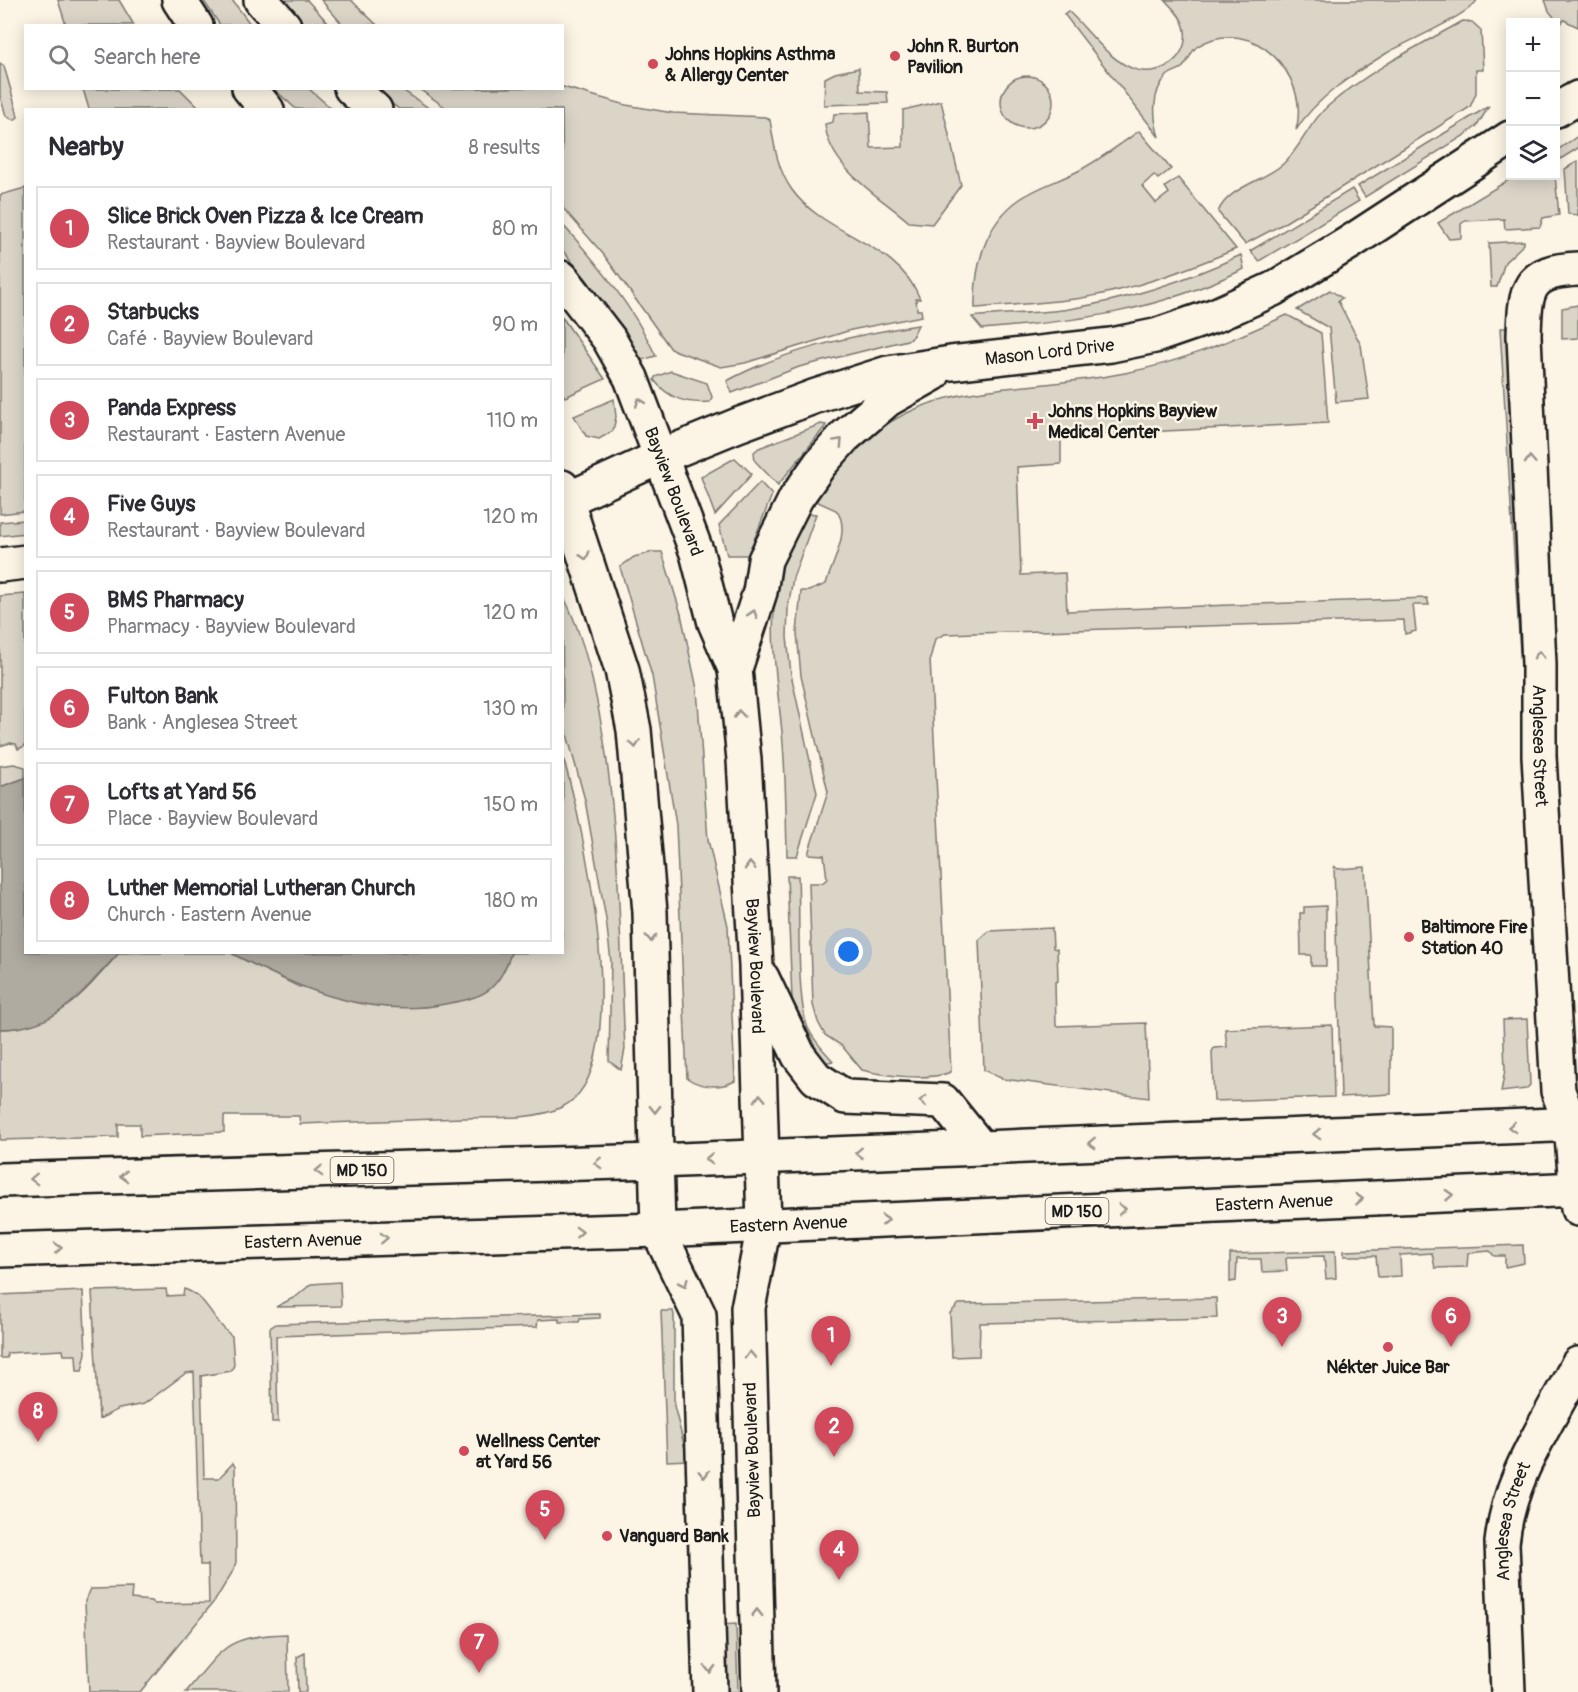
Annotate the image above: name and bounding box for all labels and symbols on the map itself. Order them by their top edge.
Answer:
place label: John R. Burton Pavilion [907,35,1019,79]
place label: Johns Hopkins Asthma & Allergy Center [665,43,836,87]
marker: John R. Burton Pavilion [888,49,902,63]
marker: Johns Hopkins Asthma & Allergy Center [646,57,660,71]
street label: Mason Lord Drive [984,334,1116,371]
one-way arrow [635,397,648,407]
place label: Johns Hopkins Bayview Medical Center [1048,400,1218,444]
marker: Johns Hopkins Bayview Medical Center [1026,412,1044,430]
street label: Bayview Boulevard [639,424,708,559]
one-way arrow [832,439,843,449]
one-way arrow [1523,456,1536,465]
one-way arrow [578,550,590,561]
one-way arrow [746,609,759,620]
one-way arrow [1533,651,1545,660]
street label: Anglesea Street [1527,684,1553,808]
one-way arrow [734,710,746,719]
one-way arrow [629,739,641,748]
one-way arrow [744,862,757,871]
street label: Bayview Boulevard [740,897,769,1034]
place label: Baltimore Fire Station 40 [1421,916,1528,960]
marker: Baltimore Fire Station 40 [1402,930,1416,944]
one-way arrow [644,934,657,943]
your location [834,937,863,966]
one-way arrow [754,1093,766,1102]
one-way arrow [919,1094,928,1107]
one-way arrow [649,1104,661,1113]
one-way arrow [1508,1120,1517,1133]
one-way arrow [1313,1128,1322,1141]
one-way arrow [1087,1137,1096,1150]
one-way arrow [855,1146,864,1159]
one-way arrow [705,1152,714,1165]
road number: MD 150 [330,1157,394,1183]
one-way arrow [593,1157,602,1169]
one-way arrow [315,1165,324,1177]
one-way arrow [120,1170,129,1183]
one-way arrow [30,1173,39,1185]
street label: Eastern Avenue [1215,1189,1334,1217]
one-way arrow [1444,1189,1453,1201]
one-way arrow [1354,1193,1363,1205]
road number: MD 150 [1046,1198,1108,1224]
one-way arrow [1117,1203,1126,1216]
street label: Eastern Avenue [729,1211,848,1239]
one-way arrow [880,1213,889,1226]
one-way arrow [575,1226,584,1238]
street label: Eastern Avenue [244,1228,362,1255]
one-way arrow [380,1232,389,1244]
one-way arrow [54,1242,63,1255]
one-way arrow [676,1276,688,1287]
pin: 3 [1262,1298,1302,1347]
pin: 6 [1432,1298,1470,1347]
pin: 1 [812,1316,850,1366]
marker: Nékter Juice Bar [1381,1340,1395,1354]
one-way arrow [743,1350,756,1359]
place label: Nékter Juice Bar [1326,1356,1450,1379]
street label: Bayview Boulevard [739,1382,766,1518]
pin: 8 [18,1392,57,1442]
pin: 2 [814,1408,854,1457]
place label: Wellness Center at Yard 56 [476,1430,601,1474]
marker: Wellness Center at Yard 56 [457,1444,471,1458]
street label: Anglesea Street [1491,1458,1537,1582]
one-way arrow [698,1469,711,1478]
pin: 5 [526,1490,564,1540]
place label: Vanguard Bank [619,1525,729,1548]
marker: Vanguard Bank [600,1529,614,1543]
pin: 4 [820,1530,858,1580]
one-way arrow [750,1608,763,1617]
pin: 7 [460,1624,498,1673]
one-way arrow [704,1664,716,1673]

